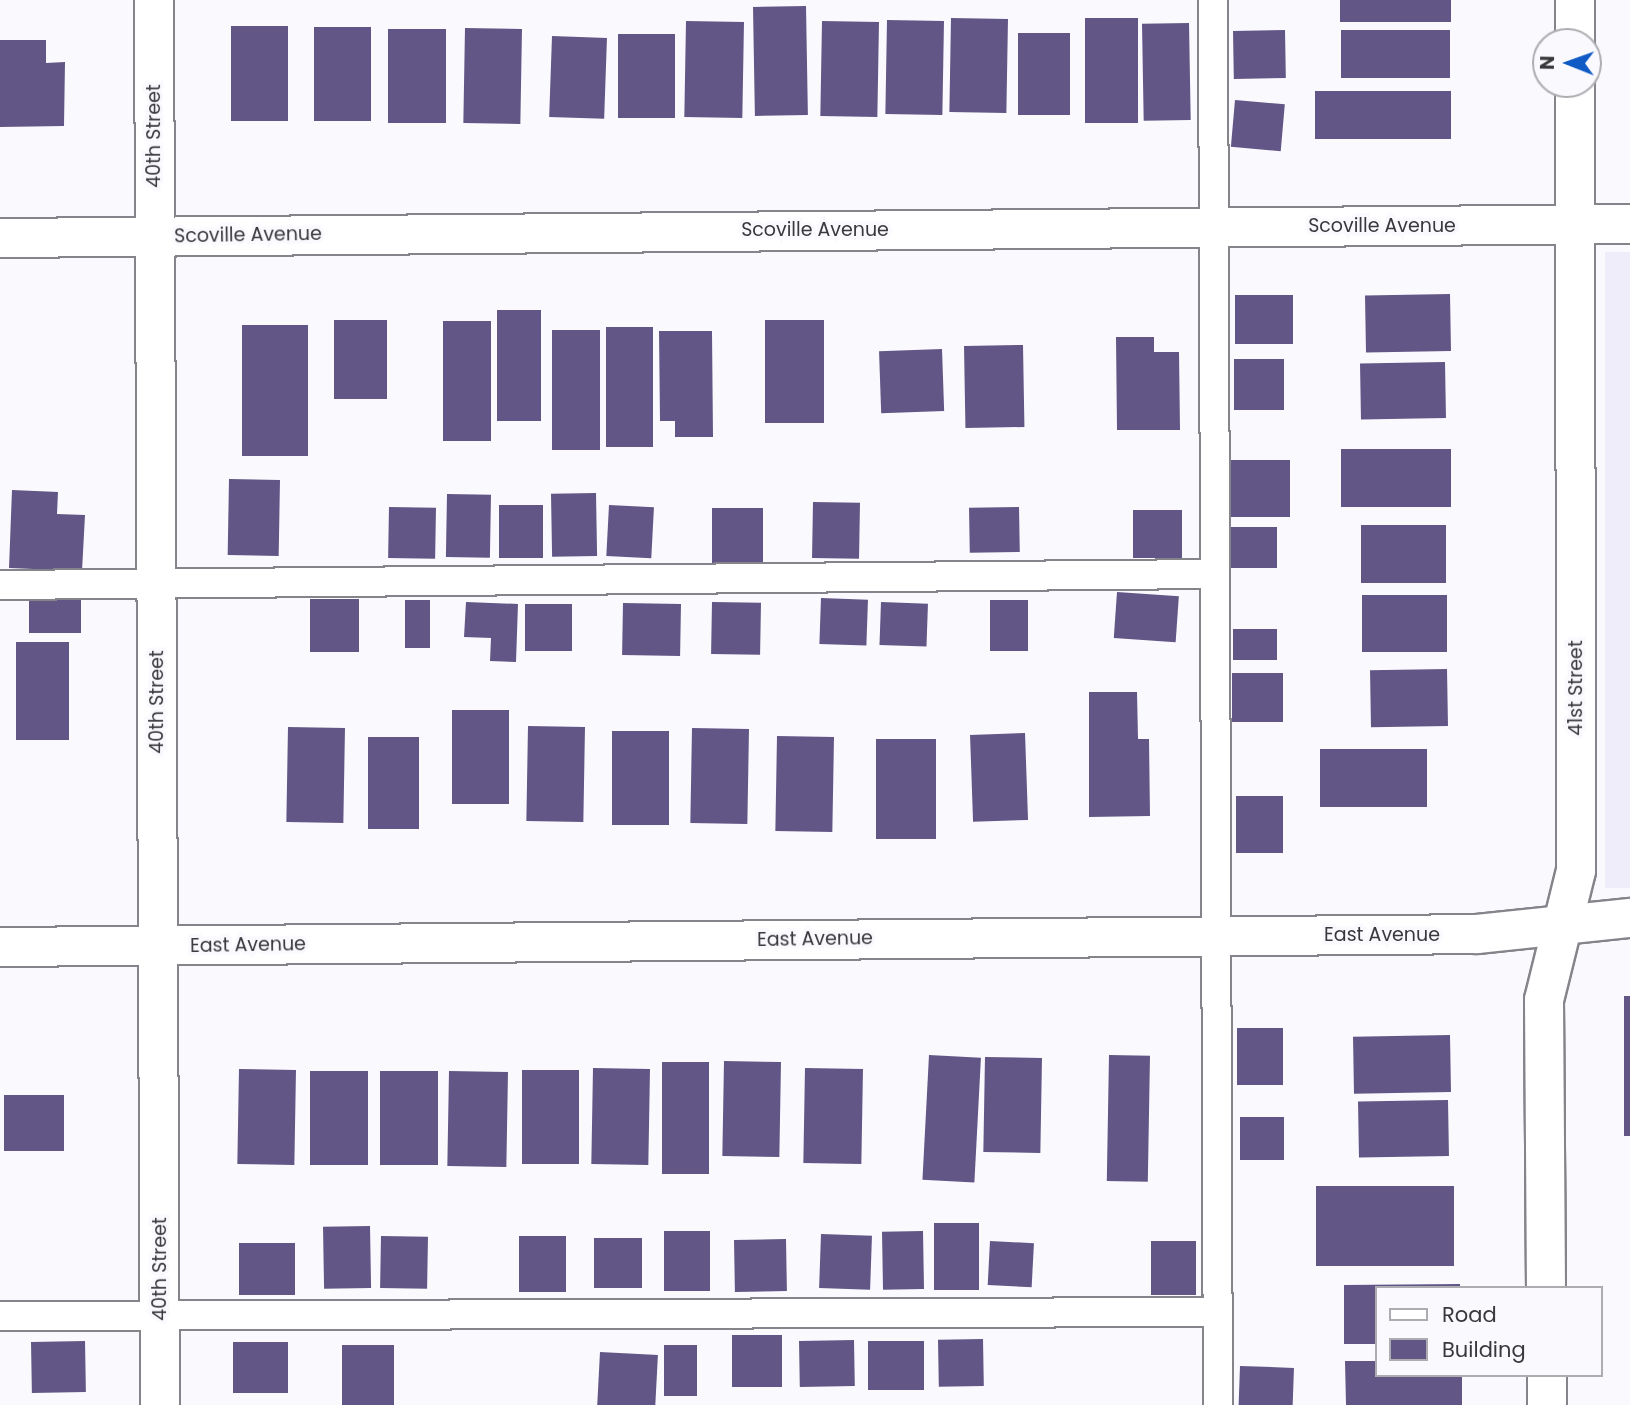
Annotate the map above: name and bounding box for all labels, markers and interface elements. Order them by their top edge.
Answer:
north arrow [1532,28,1602,98]
text: N [1534,55,1561,70]
street label: 40th Street [143,84,165,188]
street label: Scoville Avenue [1308,215,1456,237]
street label: Scoville Avenue [741,219,889,241]
street label: Scoville Avenue [174,222,322,248]
street label: 41st Street [1565,640,1587,736]
street label: 40th Street [146,650,168,754]
street label: East Avenue [1324,924,1440,946]
street label: East Avenue [757,927,873,951]
street label: East Avenue [190,933,306,957]
street label: 40th Street [149,1217,171,1321]
legend [1374,1286,1602,1377]
text: Road [1442,1300,1497,1329]
text: Building [1442,1335,1526,1364]

